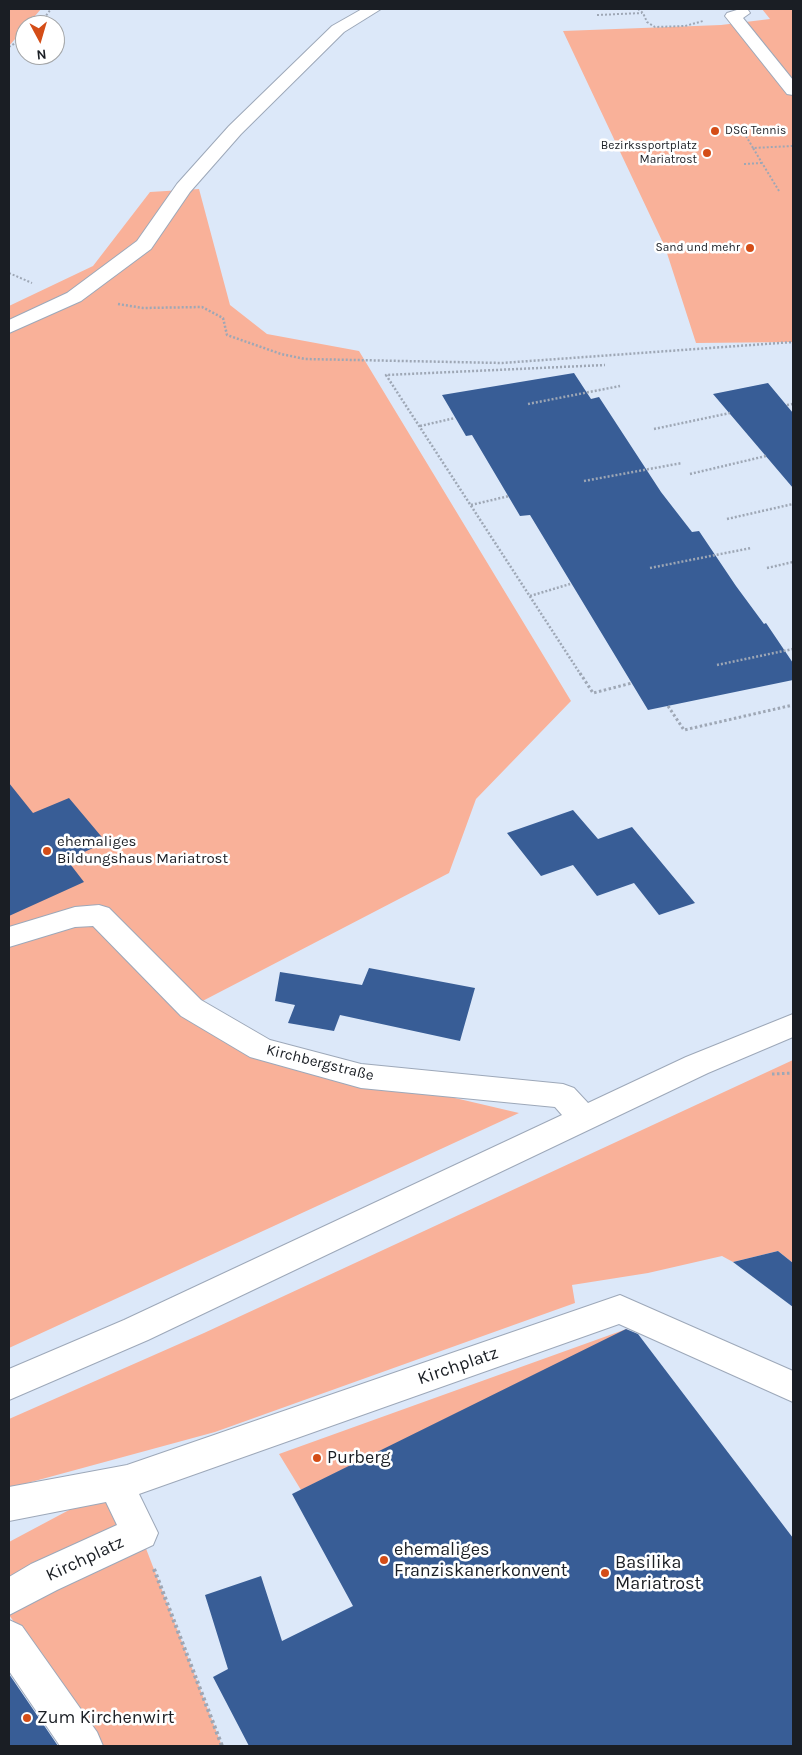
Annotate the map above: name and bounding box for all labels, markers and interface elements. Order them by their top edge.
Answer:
north arrow [15,15,65,65]
text: N [36,45,47,63]
place label: DSG Tennis [725,124,786,138]
marker: DSG Tennis [709,125,721,137]
place label: Bezirkssportplatz Mariatrost [601,139,697,167]
marker: Bezirkssportplatz Mariatrost [701,147,713,159]
place label: Sand und mehr [656,241,740,255]
marker: Sand und mehr [744,242,756,254]
place label: ehemaliges Bildungshaus Mariatrost [57,833,228,868]
marker: ehemaliges Bildungshaus Mariatrost [41,845,53,857]
street label: Kirchbergstraße [264,1041,376,1085]
street label: Kirchplatz [415,1342,501,1390]
place label: Purberg [327,1447,391,1469]
marker: Purberg [311,1452,323,1464]
street label: Kirchplatz [42,1532,128,1586]
place label: ehemaliges Franziskanerkonvent [394,1539,568,1582]
place label: Basilika Mariatrost [615,1552,701,1595]
marker: ehemaliges Franziskanerkonvent [378,1554,390,1566]
marker: Basilika Mariatrost [599,1567,611,1579]
place label: Zum Kirchenwirt [37,1707,174,1729]
marker: Zum Kirchenwirt [21,1712,33,1724]

